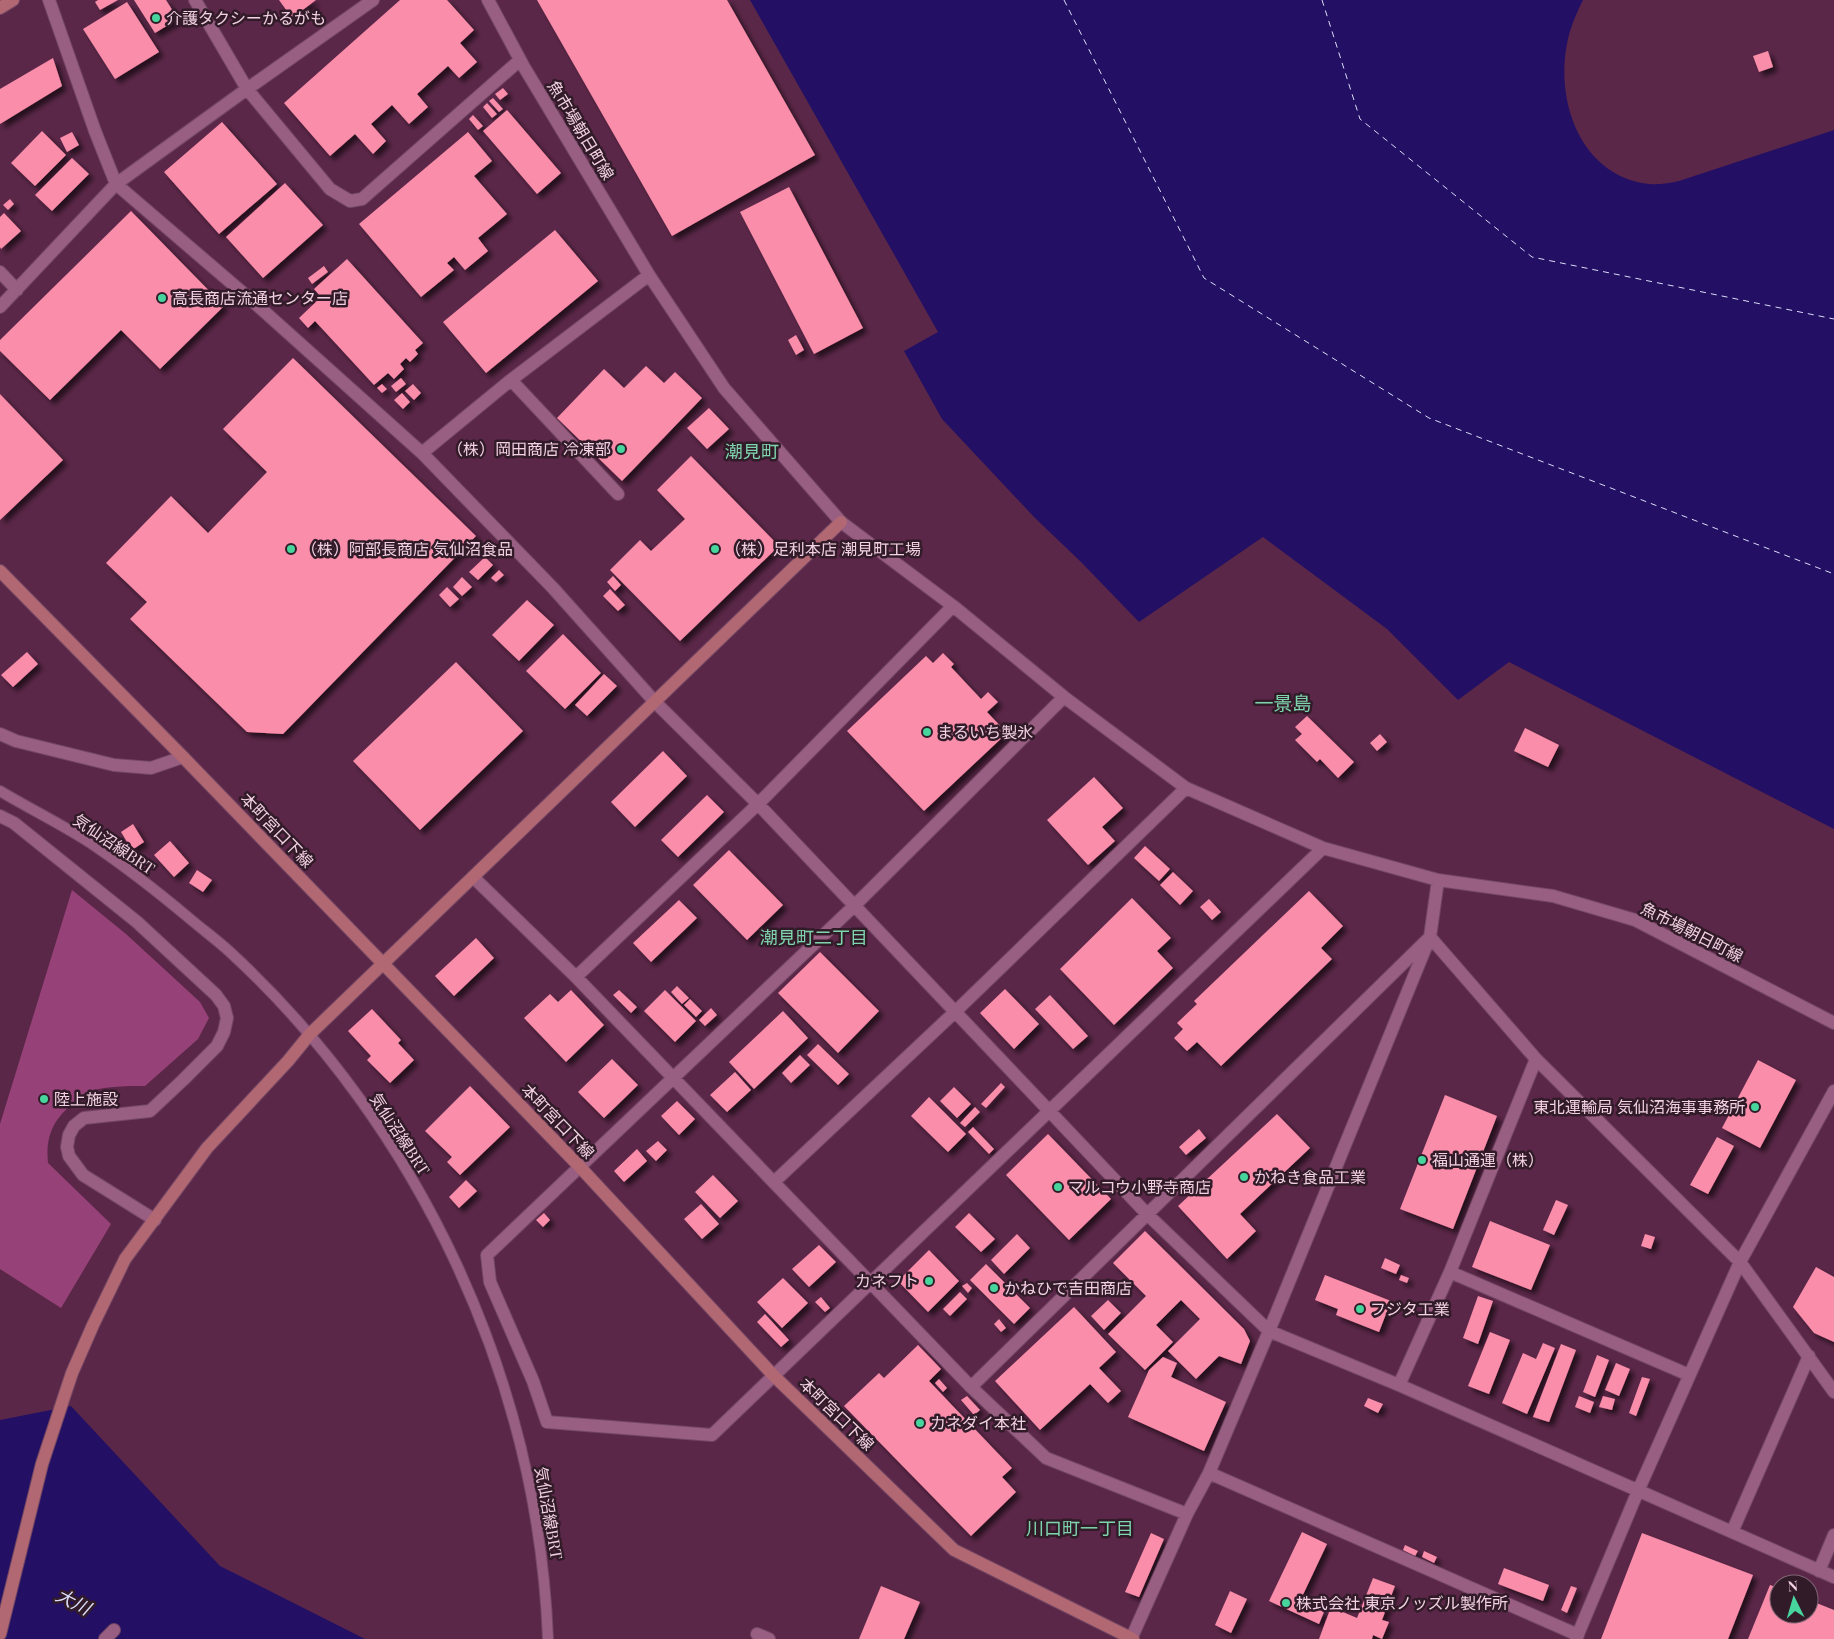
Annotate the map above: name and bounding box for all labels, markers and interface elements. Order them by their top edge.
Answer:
place label: 介護タクシーかるがも [166,7,326,28]
marker: 介護タクシーかるがも [150,12,162,24]
street label: 魚市場朝日町線 [544,76,619,183]
place label: 高長商店流通センター店 [172,287,348,308]
marker: 高長商店流通センター店 [156,292,168,304]
place label: （株）岡田商店 冷凍部 [447,438,611,459]
district label: 潮見町 [725,439,779,463]
marker: （株）岡田商店 冷凍部 [615,443,627,455]
place label: （株）阿部長商店 気仙沼食品 [301,538,513,559]
place label: （株）足利本店 潮見町工場 [725,538,921,559]
marker: （株）阿部長商店 気仙沼食品 [285,543,297,555]
marker: （株）足利本店 潮見町工場 [709,543,721,555]
district label: 一景島 [1254,689,1312,715]
place label: まるいち製氷 [937,721,1033,742]
marker: まるいち製氷 [921,726,933,738]
street label: 本町宮口下線 [236,788,318,871]
street label: 気仙沼線BRT [69,809,159,879]
street label: 魚市場朝日町線 [1638,897,1747,966]
district label: 潮見町二丁目 [760,925,868,949]
street label: 本町宮口下線 [517,1079,599,1162]
place label: 陸上施設 [54,1088,118,1109]
street label: 気仙沼線BRT [366,1089,435,1179]
marker: 陸上施設 [38,1093,50,1105]
place label: 東北運輸局 気仙沼海事事務所 [1533,1096,1745,1117]
marker: 東北運輸局 気仙沼海事事務所 [1749,1101,1761,1113]
place label: 福山通運（株） [1432,1149,1544,1170]
marker: 福山通運（株） [1416,1154,1428,1166]
place label: かねき食品工業 [1254,1166,1366,1187]
marker: かねき食品工業 [1238,1171,1250,1183]
place label: マルコウ小野寺商店 [1068,1176,1211,1197]
marker: マルコウ小野寺商店 [1052,1181,1064,1193]
place label: カネフト [855,1270,919,1291]
marker: カネフト [923,1275,935,1287]
place label: かねひで吉田商店 [1004,1277,1132,1298]
marker: かねひで吉田商店 [988,1282,1000,1294]
place label: フジタ工業 [1370,1298,1450,1319]
marker: フジタ工業 [1354,1303,1366,1315]
street label: 本町宮口下線 [796,1373,879,1455]
place label: カネダイ本社 [930,1412,1026,1433]
marker: カネダイ本社 [914,1417,926,1429]
street label: 気仙沼線BRT [531,1465,568,1561]
district label: 川口町一丁目 [1026,1516,1134,1540]
north arrow [1769,1574,1819,1624]
text: N [1787,1576,1799,1595]
water label: 大川 [52,1582,97,1621]
place label: 株式会社 東京ノッズル製作所 [1296,1592,1508,1613]
marker: 株式会社 東京ノッズル製作所 [1280,1597,1292,1609]

